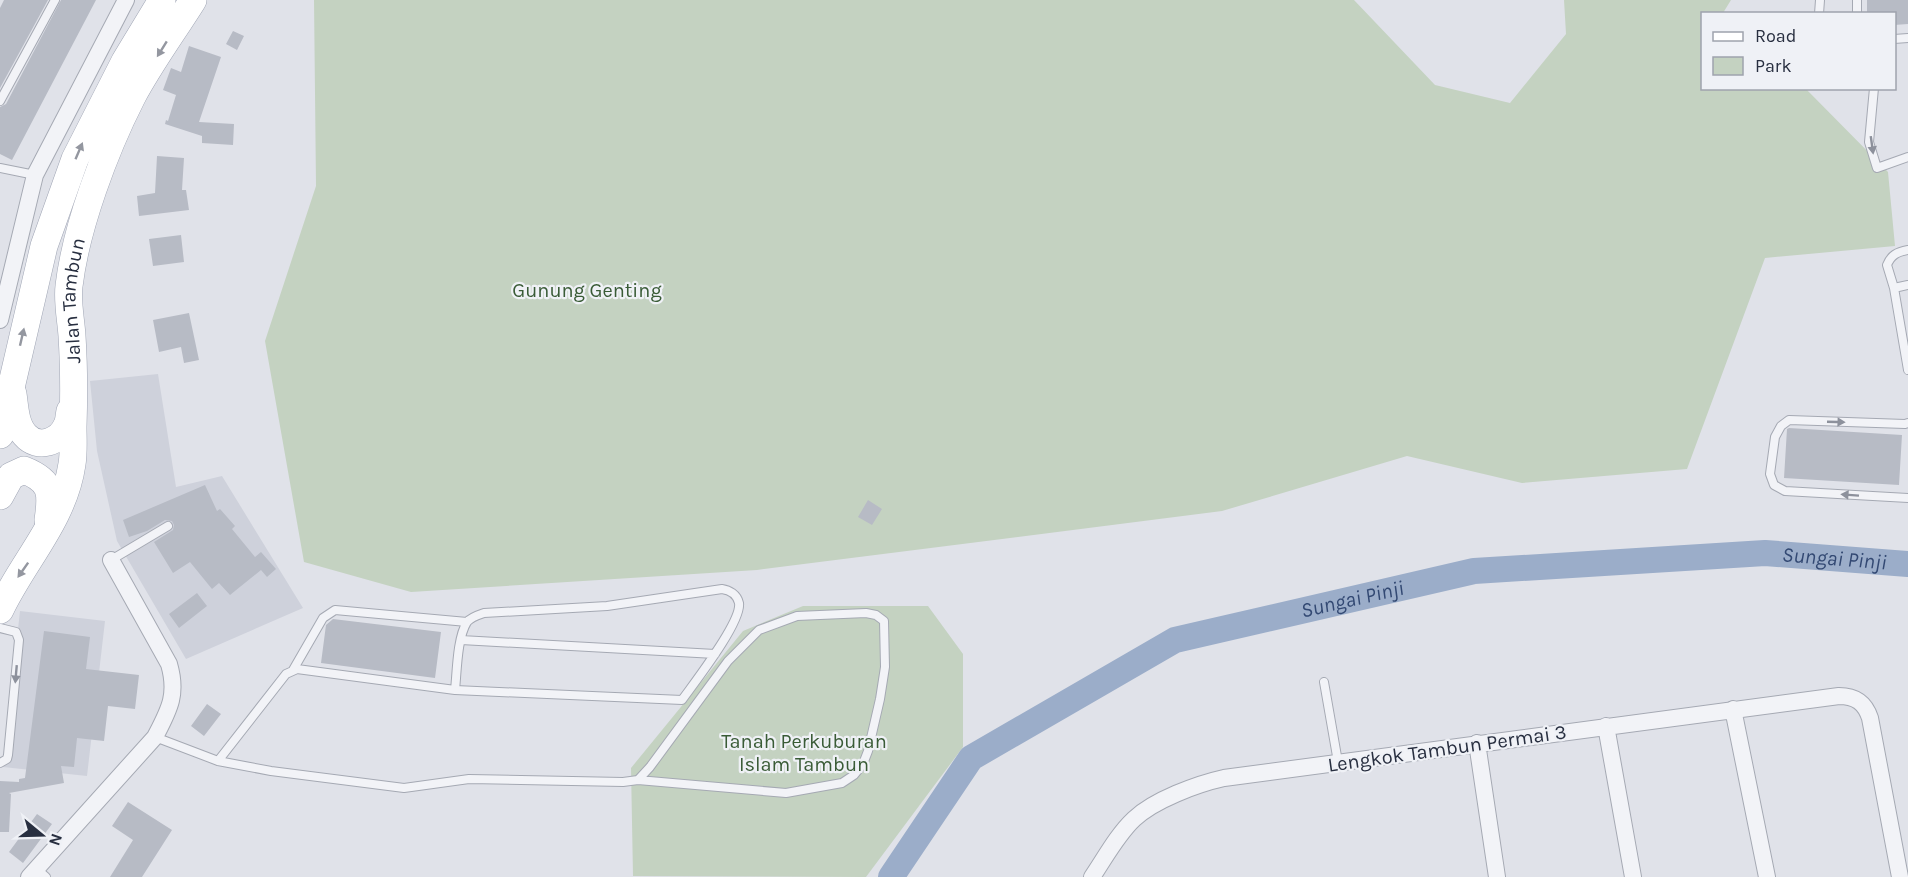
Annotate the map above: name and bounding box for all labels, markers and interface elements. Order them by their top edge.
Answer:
legend [1701,12,1896,90]
text: Road [1755,25,1796,47]
one-way arrow [156,41,167,58]
text: Park [1755,55,1792,77]
one-way arrow [1867,136,1876,155]
one-way arrow [74,142,84,160]
street label: Jalan Tambun [57,235,90,364]
park label: Gunung Genting [512,279,662,302]
one-way arrow [18,328,28,346]
one-way arrow [1826,417,1845,427]
one-way arrow [1840,490,1859,499]
water label: Sungai Pinji [1781,542,1888,574]
one-way arrow [17,561,29,577]
water label: Sungai Pinji [1298,576,1406,623]
one-way arrow [11,664,21,683]
street label: Lengkok Tambun Permai 3 [1326,720,1568,777]
park label: Tanah Perkuburan Islam Tambun [721,730,887,776]
north arrow [12,805,72,865]
text: N [45,831,67,848]

